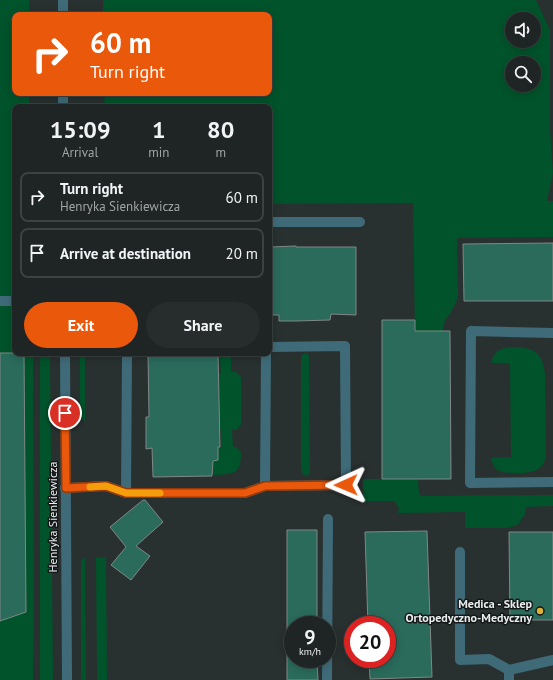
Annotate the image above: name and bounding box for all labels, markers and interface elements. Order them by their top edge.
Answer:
map controls [505,12,541,92]
button: sound [505,12,541,48]
text: 60 m [90,24,151,61]
icon: right [24,28,76,80]
button: search [505,56,541,92]
text: Turn right [90,60,165,83]
text: 15:09 [50,114,111,145]
text: 1 [152,114,166,145]
text: 80 [207,114,234,145]
text: Arrival [62,144,98,161]
text: min [148,144,169,161]
text: m [215,144,226,161]
text: Turn right [60,179,123,198]
icon: right [26,186,48,208]
text: 60 m [225,188,258,207]
text: Henryka Sienkiewicza [60,198,180,215]
icon: arrive [26,242,48,264]
text: Arrive at destination [60,244,191,263]
text: 20 m [225,244,258,263]
button: Exit [24,302,138,348]
button: Share [146,302,260,348]
pin [48,396,82,430]
icon: arrive [54,402,76,424]
street label: Henryka Sienkiewicza [45,461,60,573]
position arrow [325,464,367,506]
place label: Medica - Sklep Ortopedyczno-Medyczny [406,596,533,625]
marker: Medica - Sklep Ortopedyczno-Medyczny [535,606,545,616]
speed limit sign: 20 [344,616,396,668]
text: 9 [304,624,316,650]
text: km/h [299,645,321,658]

